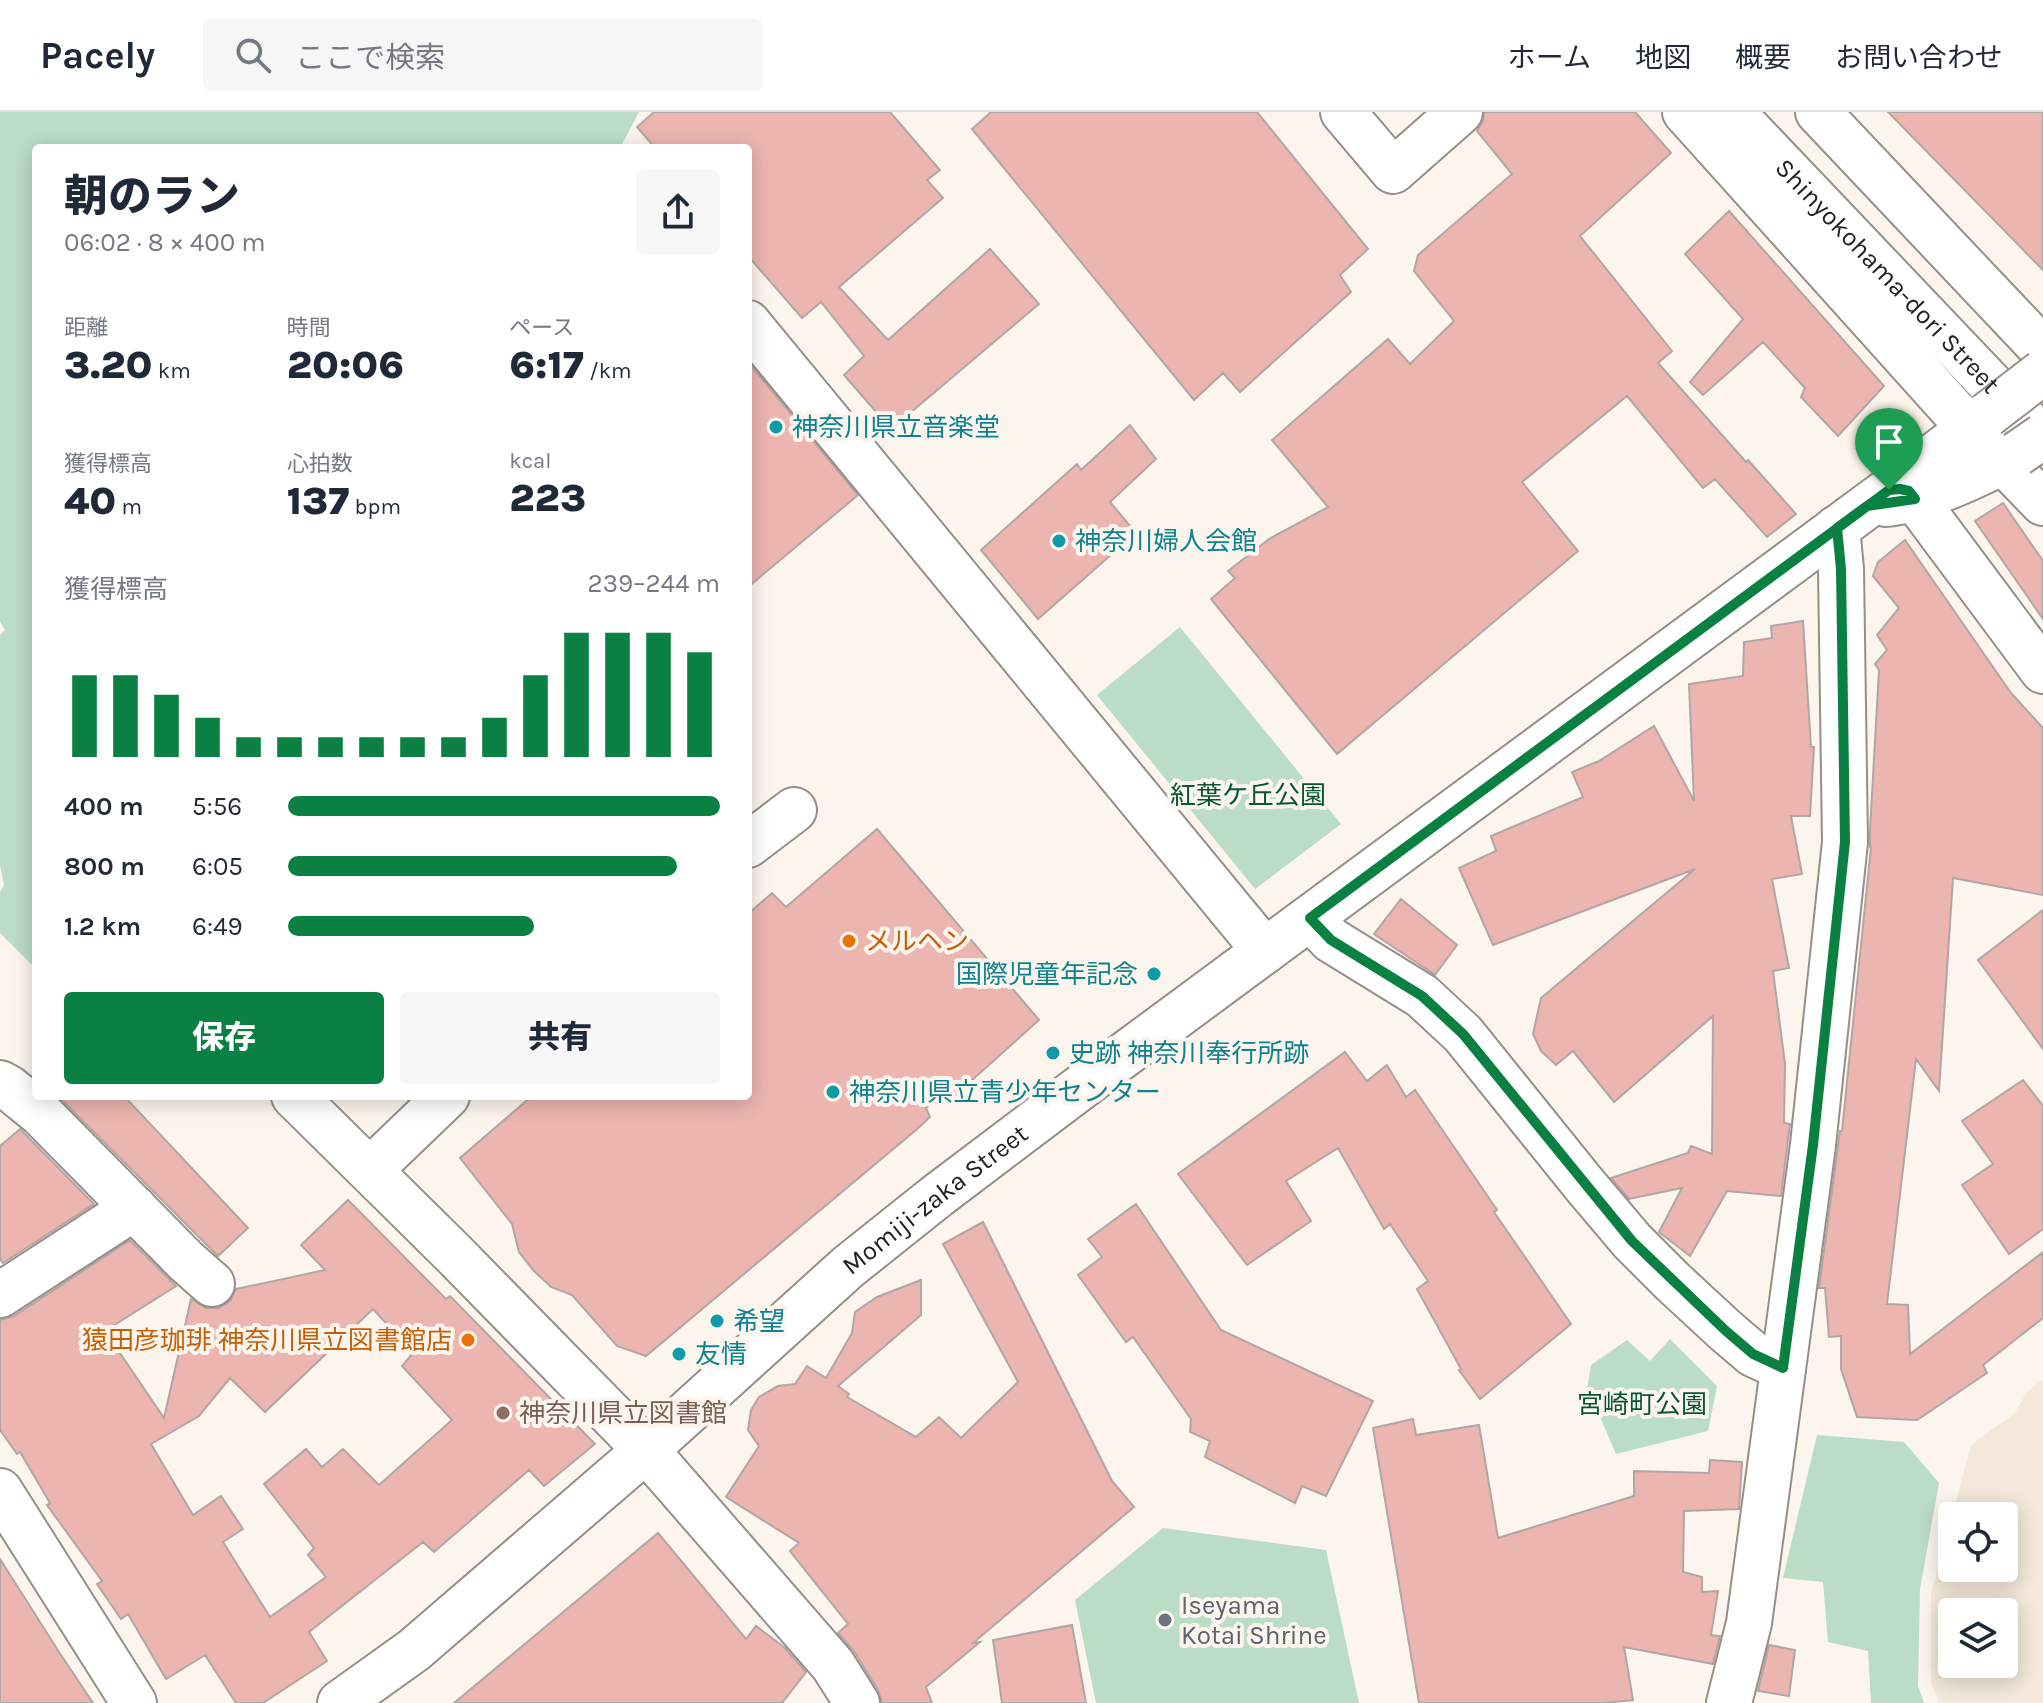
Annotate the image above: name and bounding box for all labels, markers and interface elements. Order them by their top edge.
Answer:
search box [203,19,763,91]
text: Pacely [40,33,155,78]
icon: search [231,33,275,77]
text: ここで検索 [295,40,445,76]
text: ホーム [1508,41,1591,74]
text: 地図 [1635,41,1691,74]
text: 概要 [1735,41,1791,74]
text: お問い合わせ [1835,41,2003,74]
street label: Shinyokohama-dori Street [1769,152,2006,400]
button: share [636,170,720,254]
text: 朝のラン [64,171,240,222]
text: 06:02 · 8 × 400 m [64,227,266,258]
text: 距離 [64,315,108,341]
text: 時間 [287,315,331,341]
text: ペース [509,315,574,341]
text: 3.20 [64,341,153,388]
text: 20:06 [287,341,404,388]
text: 6:17 [509,341,584,388]
text: km [153,358,191,384]
text: /km [584,358,632,384]
pin [1855,408,1923,490]
place label: 神奈川県立音楽堂 [792,412,1000,443]
marker: 神奈川県立音楽堂 [767,418,785,436]
icon: arrive [1867,420,1911,464]
text: kcal [509,448,551,474]
text: 獲得標高 [64,451,152,477]
text: 心拍数 [287,451,353,477]
text: 223 [509,474,586,521]
text: 40 [64,477,116,524]
text: 137 [287,477,349,524]
text: m [116,494,142,520]
text: bpm [349,494,401,520]
place label: 神奈川婦人会館 [1075,526,1257,557]
marker: 神奈川婦人会館 [1050,532,1068,550]
text: 239–244 m [588,568,720,599]
text: 獲得標高 [64,574,168,605]
park label: 紅葉ケ丘公園 [1170,780,1326,811]
text: 400 m [64,791,144,822]
text: 5:56 [192,791,242,822]
text: 800 m [64,851,145,882]
text: 6:05 [192,851,243,882]
text: 1.2 km [64,911,141,942]
text: 6:49 [192,911,242,942]
place label: メルヘン [865,926,969,957]
marker: メルヘン [840,932,858,950]
place label: 国際児童年記念 [956,959,1138,990]
marker: 国際児童年記念 [1145,965,1163,983]
button: 保存 [64,992,384,1084]
button: 共有 [400,992,720,1084]
place label: 史跡 神奈川奉行所跡 [1069,1038,1309,1069]
marker: 史跡 神奈川奉行所跡 [1044,1044,1062,1062]
place label: 神奈川県立青少年センター [849,1077,1161,1108]
marker: 神奈川県立青少年センター [824,1083,842,1101]
street label: Momiji-zaka Street [836,1118,1034,1281]
place label: 希望 [733,1306,785,1337]
marker: 希望 [708,1312,726,1330]
place label: 猿田彦珈琲 神奈川県立図書館店 [82,1325,452,1356]
marker: 猿田彦珈琲 神奈川県立図書館店 [459,1331,477,1349]
place label: 友情 [695,1339,747,1370]
marker: 友情 [670,1345,688,1363]
park label: 宮崎町公園 [1577,1389,1707,1420]
place label: 神奈川県立図書館 [519,1398,727,1429]
marker: 神奈川県立図書館 [494,1404,512,1422]
map controls [1938,1502,2018,1678]
button: locate [1938,1502,2018,1582]
place label: Iseyama Kotai Shrine [1181,1590,1327,1651]
button: layers [1938,1598,2018,1678]
marker: Iseyama Kotai Shrine [1156,1611,1174,1629]

